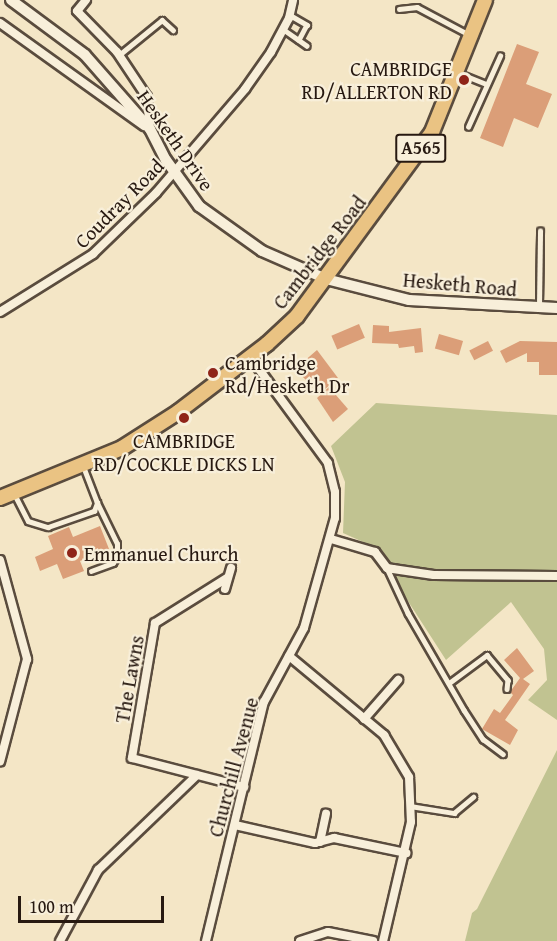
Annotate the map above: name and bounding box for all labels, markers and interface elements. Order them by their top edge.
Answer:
place label: CAMBRIDGE RD/ALLERTON RD [302,56,452,103]
marker: CAMBRIDGE RD/ALLERTON RD [457,73,471,87]
street label: Hesketh Drive [133,85,219,195]
road number: A565 [394,133,448,163]
street label: Coudray Road [69,153,169,253]
street label: Cambridge Road [267,191,371,313]
street label: Hesketh Road [402,267,518,301]
place label: Cambridge Rd/Hesketh Dr [225,350,349,397]
marker: Cambridge Rd/Hesketh Dr [206,366,220,380]
marker: CAMBRIDGE RD/COCKLE DICKS LN [177,411,191,425]
place label: CAMBRIDGE RD/COCKLE DICKS LN [93,428,275,475]
place label: Emmanuel Church [84,541,238,565]
marker: Emmanuel Church [65,546,79,560]
street label: The Lawns [109,633,149,725]
street label: Churchill Avenue [203,695,263,839]
scale bar [21,884,166,922]
text: 100 m [29,893,74,920]

